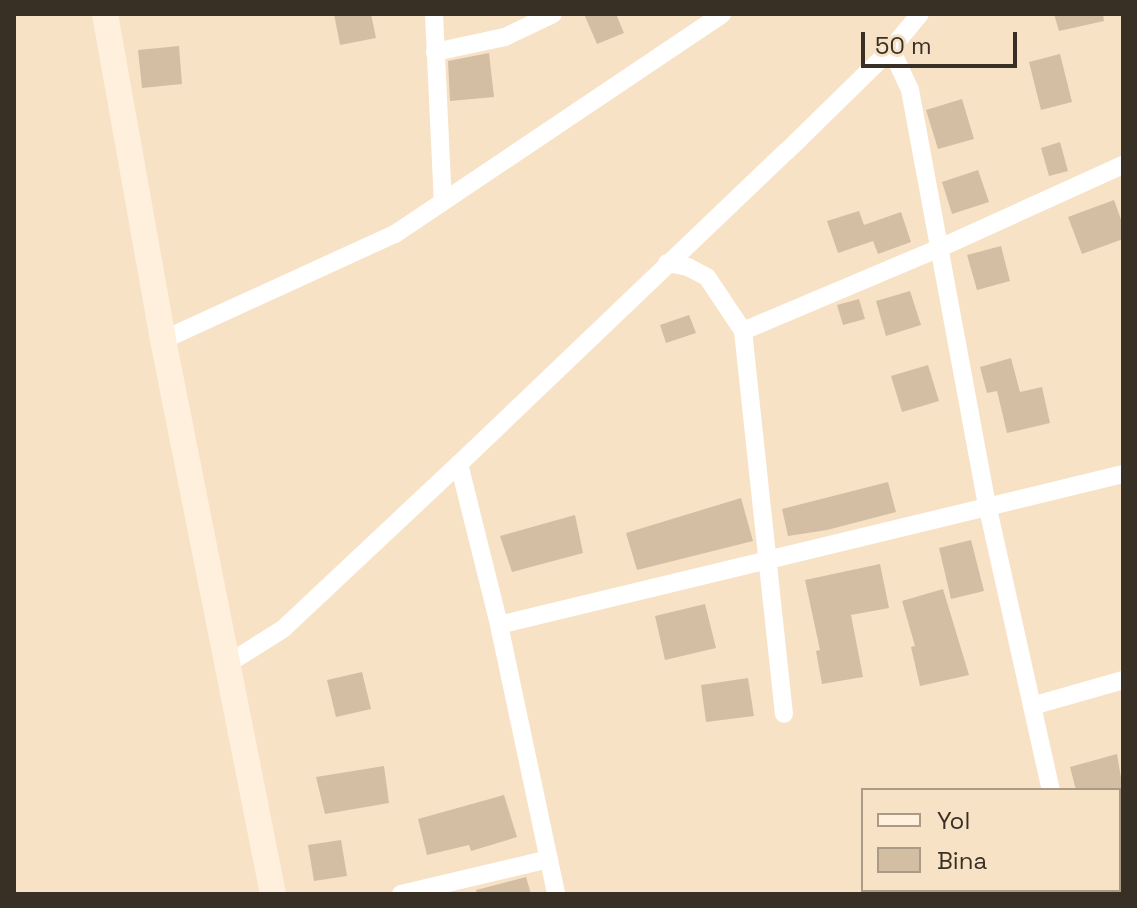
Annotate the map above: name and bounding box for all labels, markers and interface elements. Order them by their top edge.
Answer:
scale bar [865,16,1021,66]
text: 50 m [875,30,932,61]
legend [861,788,1121,892]
text: Yol [937,805,970,836]
text: Bina [937,845,987,876]

